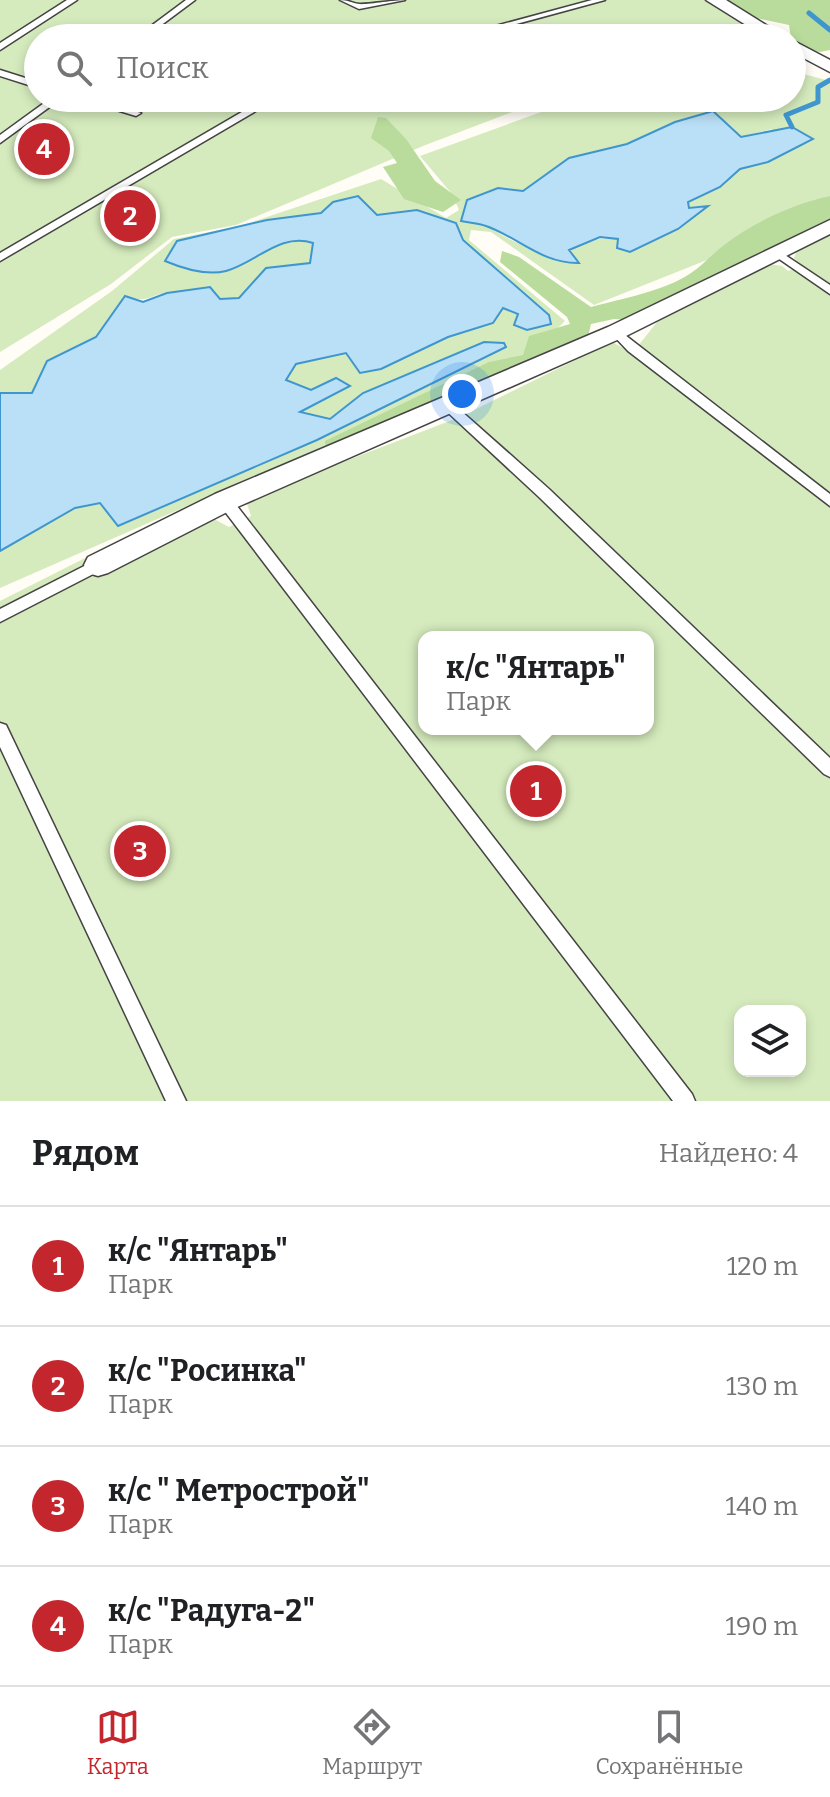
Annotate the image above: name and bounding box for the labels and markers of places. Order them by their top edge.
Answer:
pin: 4 [18,119,70,179]
pin: 2 [104,186,156,246]
pin: 1 [510,761,562,821]
pin: 3 [114,821,166,881]

